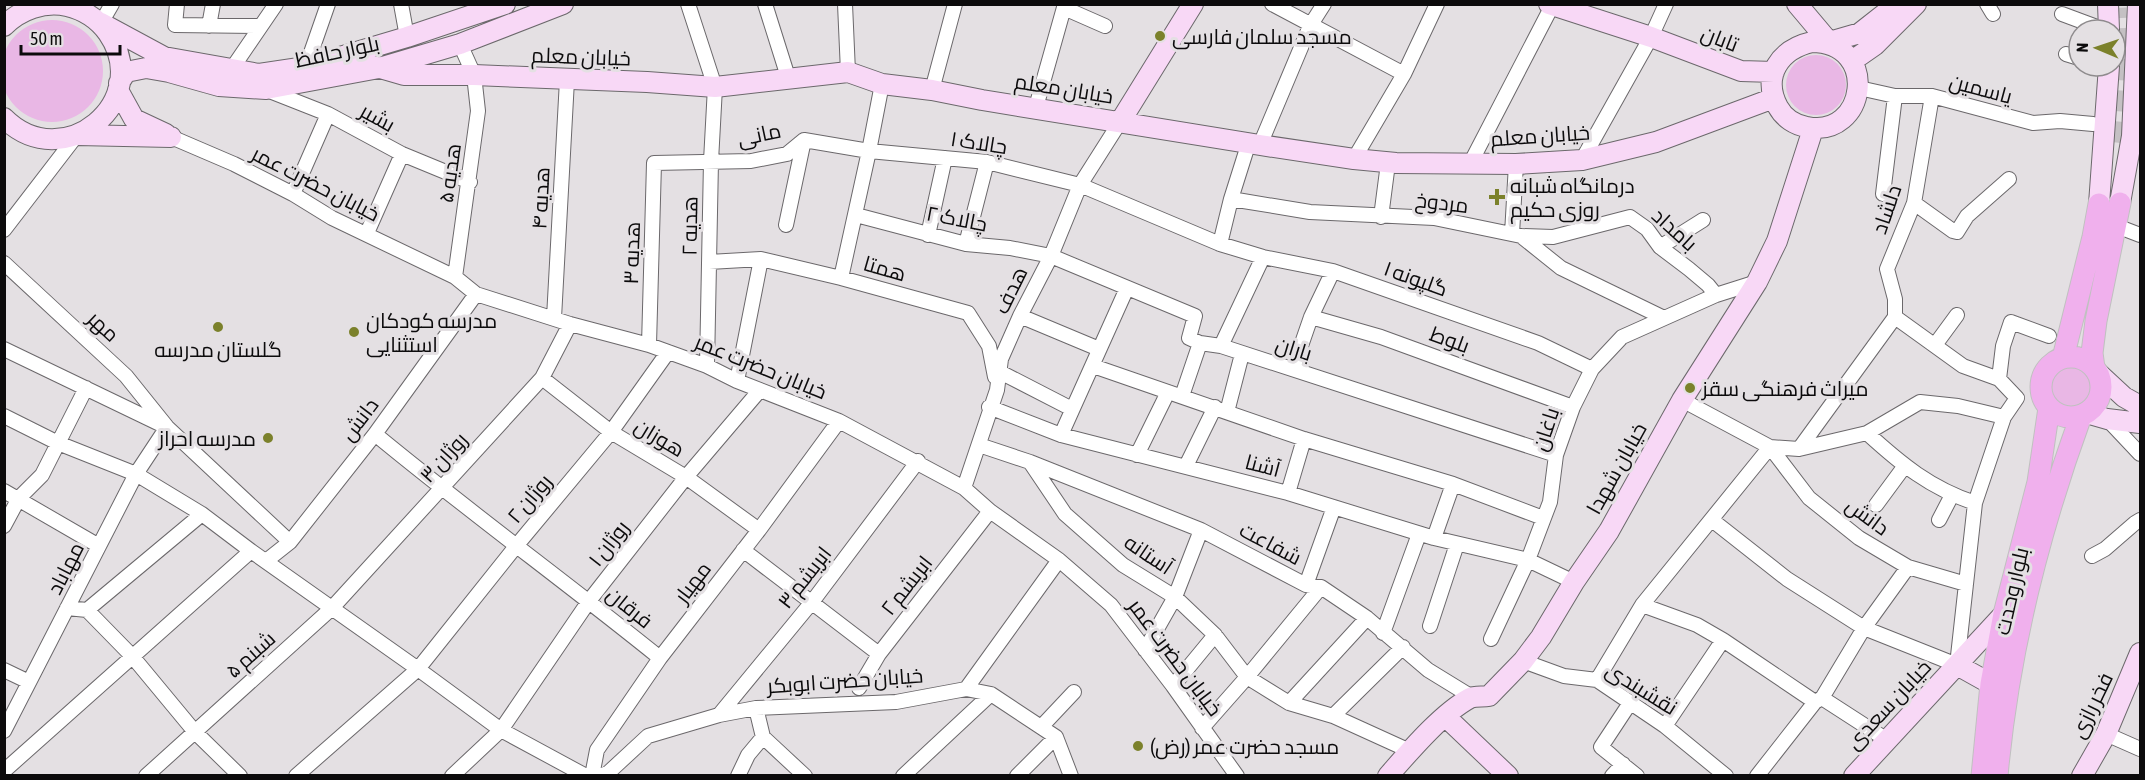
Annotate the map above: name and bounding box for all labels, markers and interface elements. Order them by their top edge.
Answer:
scale bar [21,18,120,56]
north arrow [2067,18,2127,78]
street label: تابان [1697,20,1742,58]
place label: مسجد سلمان فارسی [1172,24,1352,50]
text: 50 m [30,28,62,49]
marker: مسجد سلمان فارسی [1153,29,1167,43]
street label: بلوار حافظ [293,30,382,73]
street label: خیابان معلم [531,42,631,73]
text: N [2073,42,2091,53]
street label: خیابان معلم [1012,68,1115,111]
street label: یاسمین [1946,68,2015,110]
street label: بشیر [355,97,400,137]
street label: مانی [735,118,783,152]
street label: خیابان معلم [1489,120,1591,153]
street label: چالاک ۱ [948,126,1009,161]
street label: خیابان حضرت عمر [246,140,384,227]
street label: هدیه ۵ [433,142,465,204]
street label: هدیه ۴ [526,166,554,230]
place label: درمانگاه شبانه روزی حکیم [1510,173,1635,224]
street label: دلشاد [1866,181,1906,237]
street label: مردوخ [1414,187,1470,220]
marker: درمانگاه شبانه روزی حکیم [1488,188,1506,206]
street label: هدیه ۲ [676,196,702,256]
street label: چالاک ۲ [924,200,990,239]
street label: بامداد [1648,203,1702,255]
street label: هدیه ۳ [618,221,644,285]
street label: همتا [861,251,909,285]
street label: گلپونه ۱ [1380,255,1451,302]
street label: هدف [988,262,1032,318]
street label: مهر [81,305,124,348]
place label: مدرسه کودکان استثنایی [366,308,497,358]
marker: گلستان مدرسه [211,320,225,334]
street label: بلوط [1427,321,1473,358]
marker: مدرسه کودکان استثنایی [347,325,361,339]
street label: خیابان حضرت عمر [690,328,830,405]
street label: باران [1272,331,1315,367]
place label: گلستان مدرسه [154,337,282,363]
place label: میراث فرهنگی سقز [1701,376,1868,402]
marker: میراث فرهنگی سقز [1683,381,1697,395]
street label: دانش [335,393,385,446]
street label: باغان [1527,404,1565,454]
street label: هوزان [630,413,689,463]
street label: خیابان شهدا [1581,418,1653,519]
place label: مدرسه احراز [158,426,256,451]
street label: روژان ۳ [414,427,473,488]
marker: مدرسه احراز [261,431,275,445]
street label: آشنا [1243,449,1284,481]
street label: روژان ۲ [502,469,558,528]
street label: دانش [1841,492,1894,541]
street label: روژان ۱ [583,515,635,572]
street label: شفاعت [1236,517,1306,569]
street label: آستانه [1120,529,1178,579]
street label: مهاباد [42,538,90,599]
street label: ابریشم ۳ [772,541,838,615]
street label: بلوار وحدت [1989,545,2034,637]
street label: ابریشم ۲ [875,550,939,621]
street label: مهیار [668,557,717,609]
street label: فرقان [601,581,658,634]
street label: خیابان حضرت عمر [1122,593,1228,721]
street label: شبنم ۵ [220,626,282,685]
street label: خیابان سعدی [1841,654,1937,755]
street label: نقشبندی [1601,657,1682,721]
street label: خیابان حضرت ابوبکر [765,663,924,699]
street label: فخر رازی [2065,668,2119,743]
place label: مسجد حضرت عمر (رض) [1150,734,1339,760]
marker: مسجد حضرت عمر (رض) [1131,739,1145,753]

